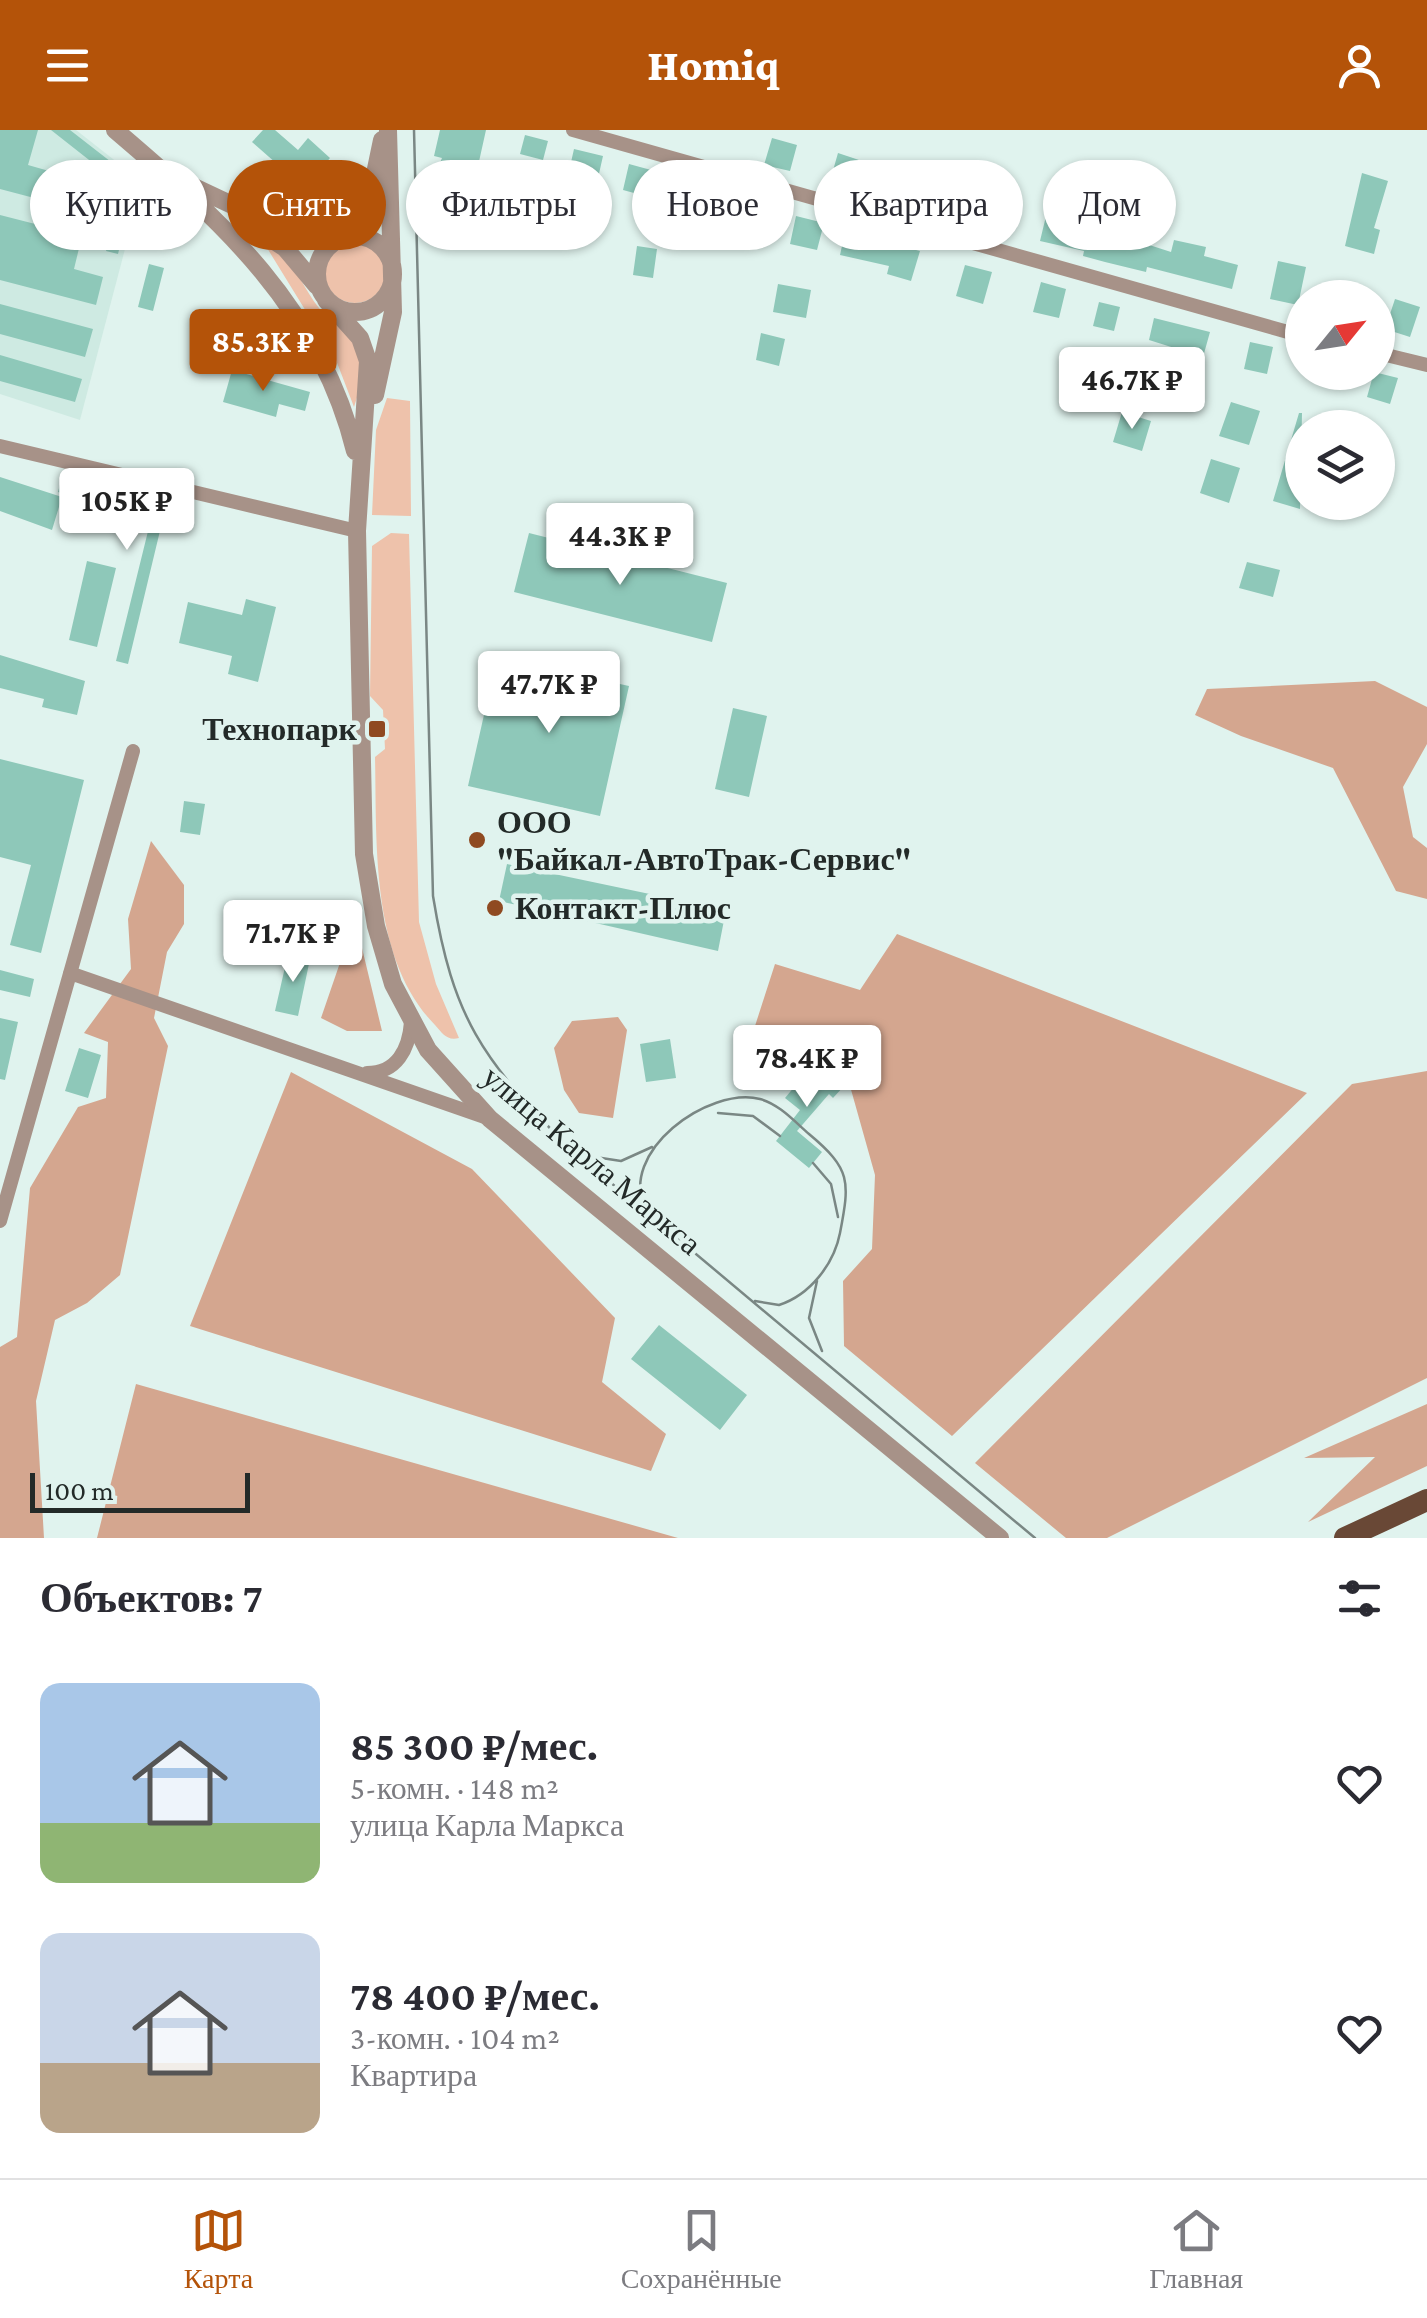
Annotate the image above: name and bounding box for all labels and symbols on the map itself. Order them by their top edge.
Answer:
north arrow [1285,280,1395,390]
pin: 85.3K ₽ [171,309,355,394]
pin: 46.7K ₽ [1040,347,1224,432]
pin: 105K ₽ [46,468,208,553]
pin: 44.3K ₽ [528,503,712,588]
pin: 47.7K ₽ [457,651,641,736]
place label: Технопарк [202,711,358,747]
marker: Технопарк [366,718,388,740]
place label: ООО "Байкал-АвтоТрак-Сервис" [497,804,911,877]
marker: ООО "Байкал-АвтоТрак-Сервис" [466,829,488,851]
place label: Контакт-Плюс [515,890,731,926]
marker: Контакт-Плюс [484,897,506,919]
pin: 71.7K ₽ [201,900,385,985]
pin: 78.4K ₽ [715,1025,899,1110]
street label: улица Карла Маркса [475,1058,709,1262]
scale bar [30,1468,250,1512]

